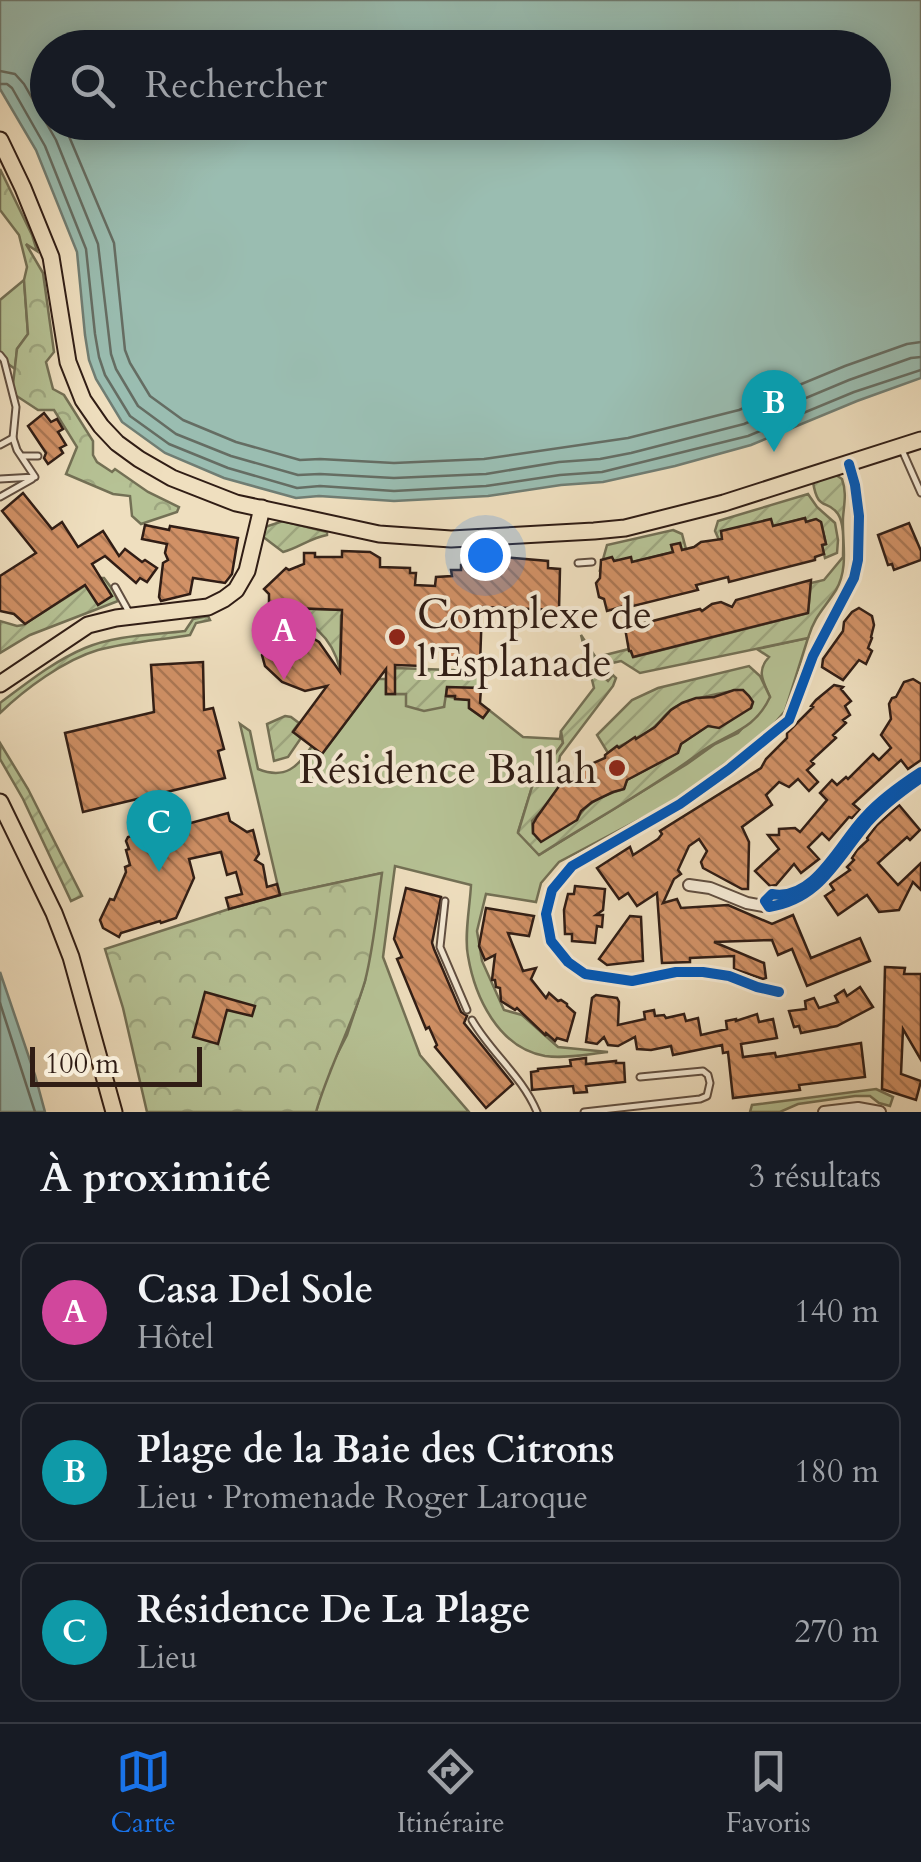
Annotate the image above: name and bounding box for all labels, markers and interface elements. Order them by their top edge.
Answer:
search box [30,30,891,140]
icon: search [65,58,120,113]
text: Rechercher [145,59,327,111]
pin: B [742,370,806,452]
your location [460,530,511,581]
place label: Complexe de l'Esplanade [417,586,652,691]
pin: A [252,598,316,680]
marker: Complexe de l'Esplanade [386,626,408,648]
place label: Résidence Ballah [299,741,597,798]
marker: Résidence Ballah [606,757,628,779]
pin: C [126,790,192,872]
scale bar [30,1042,202,1086]
text: 100 m [45,1045,119,1083]
text: À proximité [40,1149,272,1206]
text: 3 résultats [749,1155,881,1199]
text: Casa Del Sole [137,1264,373,1316]
text: A [62,1290,87,1334]
text: 140 m [794,1290,879,1334]
text: Hôtel [137,1316,214,1360]
text: Plage de la Baie des Citrons [137,1424,615,1476]
text: B [63,1450,86,1494]
text: 180 m [794,1450,879,1494]
text: Lieu · Promenade Roger Laroque [137,1476,588,1520]
text: Résidence De La Plage [137,1584,531,1636]
text: C [62,1610,87,1654]
text: 270 m [794,1610,879,1654]
text: Lieu [137,1636,197,1680]
tab: Carte [110,1744,176,1842]
tab: Itinéraire [397,1744,505,1842]
tab: Favoris [726,1744,811,1842]

